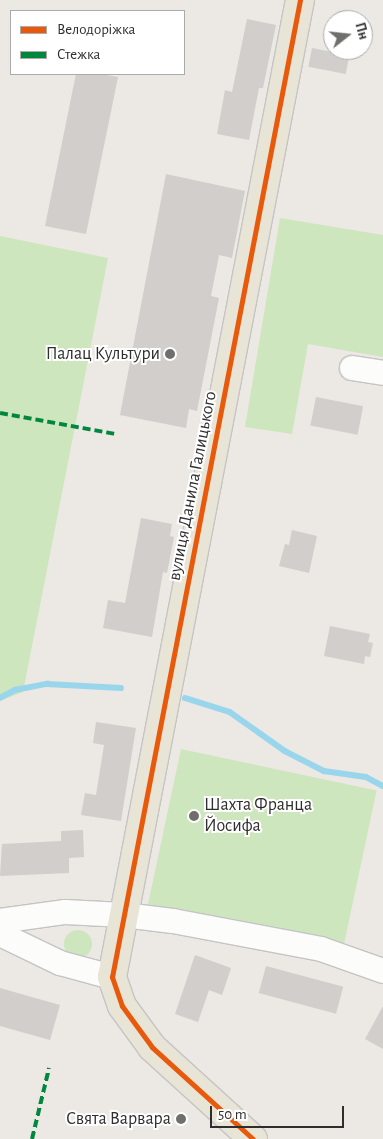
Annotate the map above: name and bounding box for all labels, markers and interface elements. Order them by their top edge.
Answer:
legend [10,10,185,75]
north arrow [323,10,373,60]
text: Пн [352,21,371,41]
text: Велодоріжка [57,22,135,37]
text: Стежка [57,47,100,62]
place label: Палац Культури [46,343,160,365]
marker: Палац Культури [164,348,176,360]
street label: вулиця Данила Галицького [164,389,222,583]
place label: Шахта Франца Йосифа [204,795,312,838]
marker: Шахта Франца Йосифа [188,810,200,822]
scale bar [213,1096,347,1128]
text: 50 m [218,1107,247,1122]
place label: Свята Варвара [66,1108,171,1130]
marker: Свята Варвара [175,1113,187,1125]

